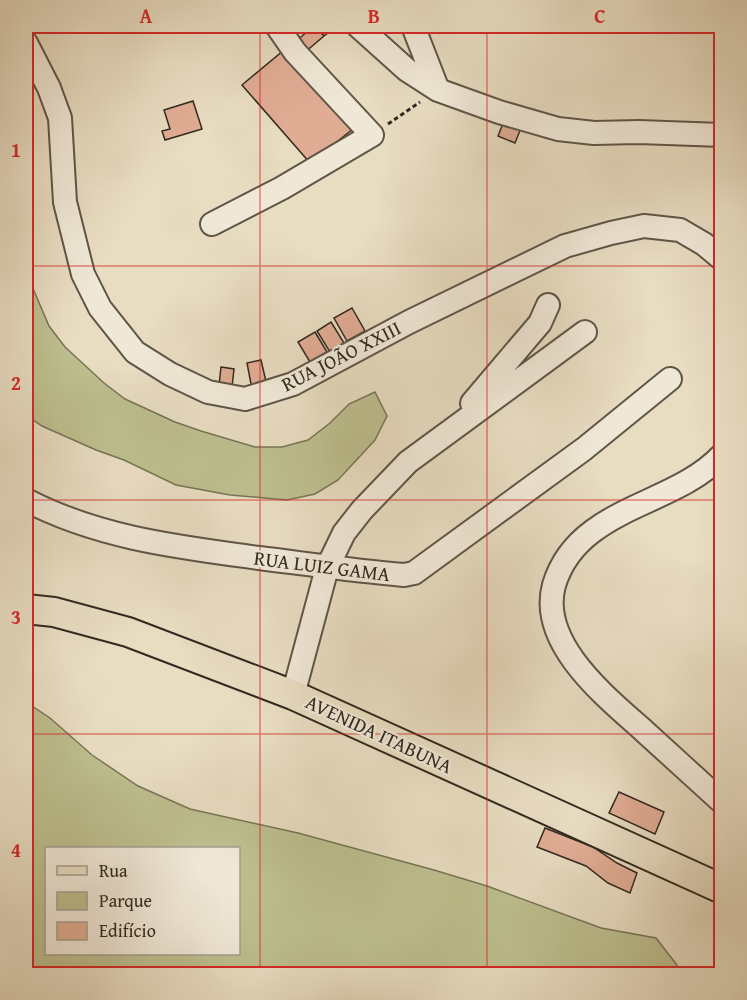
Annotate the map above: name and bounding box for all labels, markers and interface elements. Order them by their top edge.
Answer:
text: A [140,1,153,30]
text: B [368,1,380,30]
text: C [594,1,606,30]
text: 1 [11,135,21,164]
street label: RUA JOÃO XXIII [276,313,406,398]
text: 2 [11,368,21,397]
street label: RUA LUIZ GAMA [252,543,392,588]
text: 3 [11,602,21,631]
street label: AVENIDA ITABUNA [301,687,457,780]
text: 4 [11,835,21,864]
legend [45,847,240,955]
text: Rua [99,857,128,884]
text: Parque [99,887,152,914]
text: Edifício [99,917,156,944]

